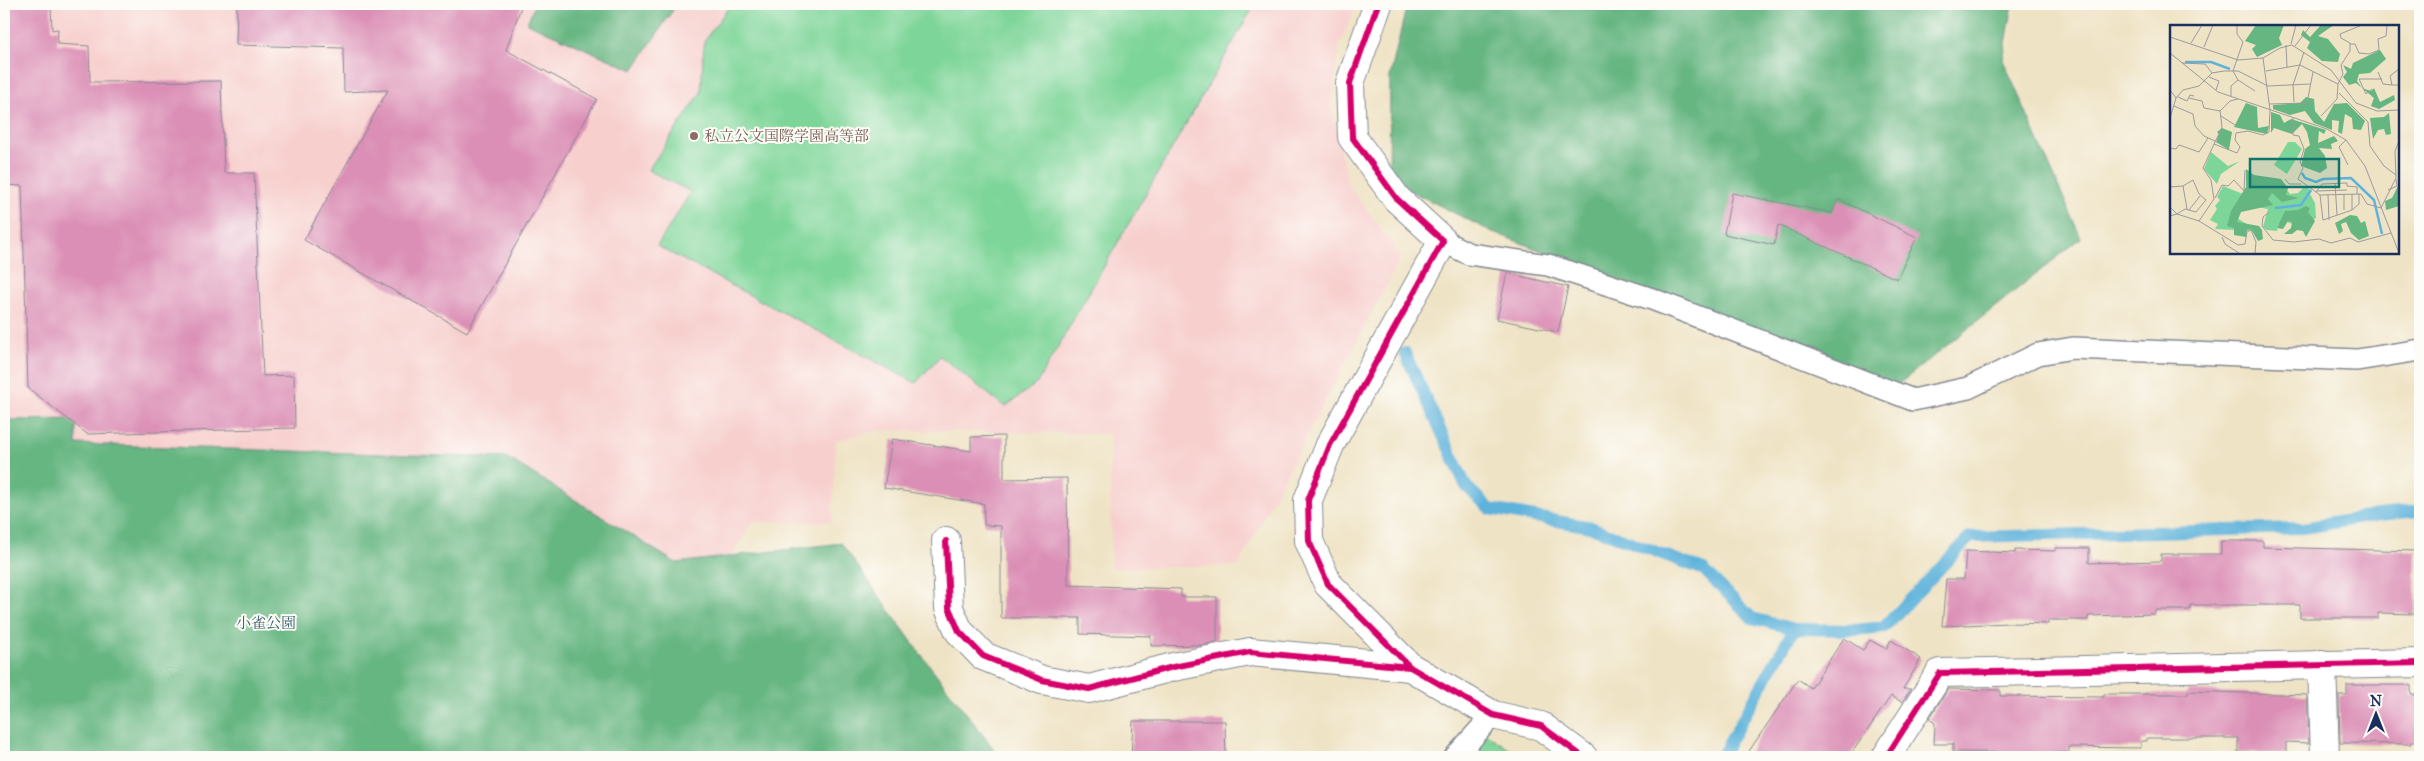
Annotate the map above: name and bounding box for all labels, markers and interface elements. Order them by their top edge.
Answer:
inset map [2170,25,2399,254]
place label: 私立公文国際学園高等部 [704,127,869,145]
marker: 私立公文国際学園高等部 [688,130,700,142]
park label: 小雀公園 [236,614,296,632]
north arrow [2352,688,2402,738]
text: N [2370,693,2382,710]

